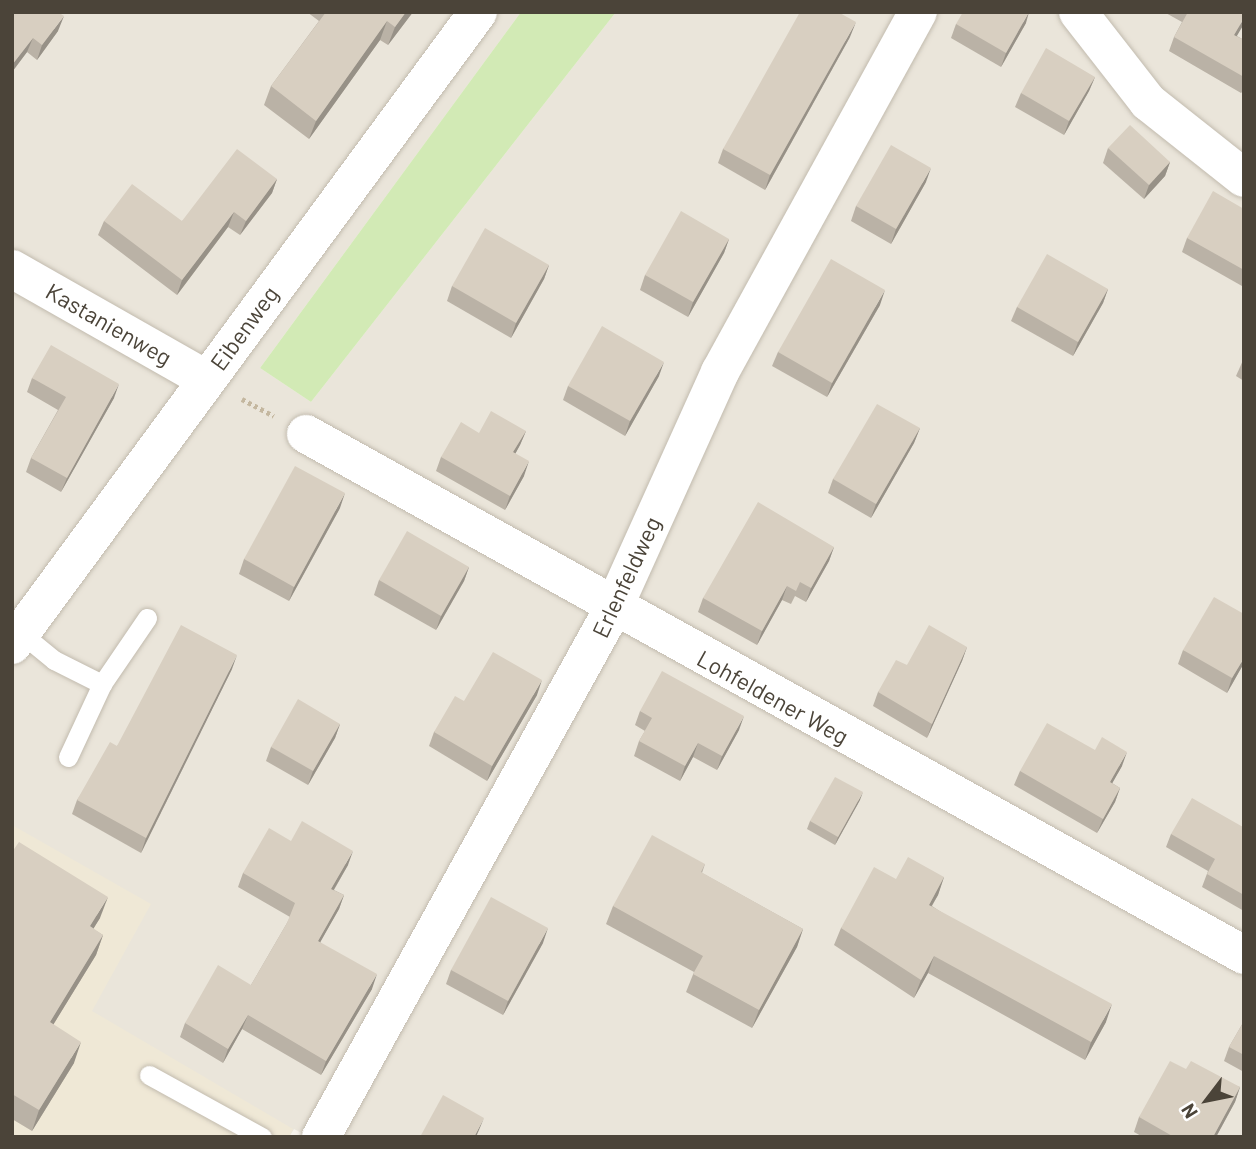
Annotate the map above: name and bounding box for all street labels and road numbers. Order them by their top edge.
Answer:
street label: Kastanienweg [41,277,177,371]
street label: Eibenweg [204,280,284,376]
street label: Erlenfeldweg [586,512,666,642]
street label: Lohfeldener Weg [693,644,853,750]

